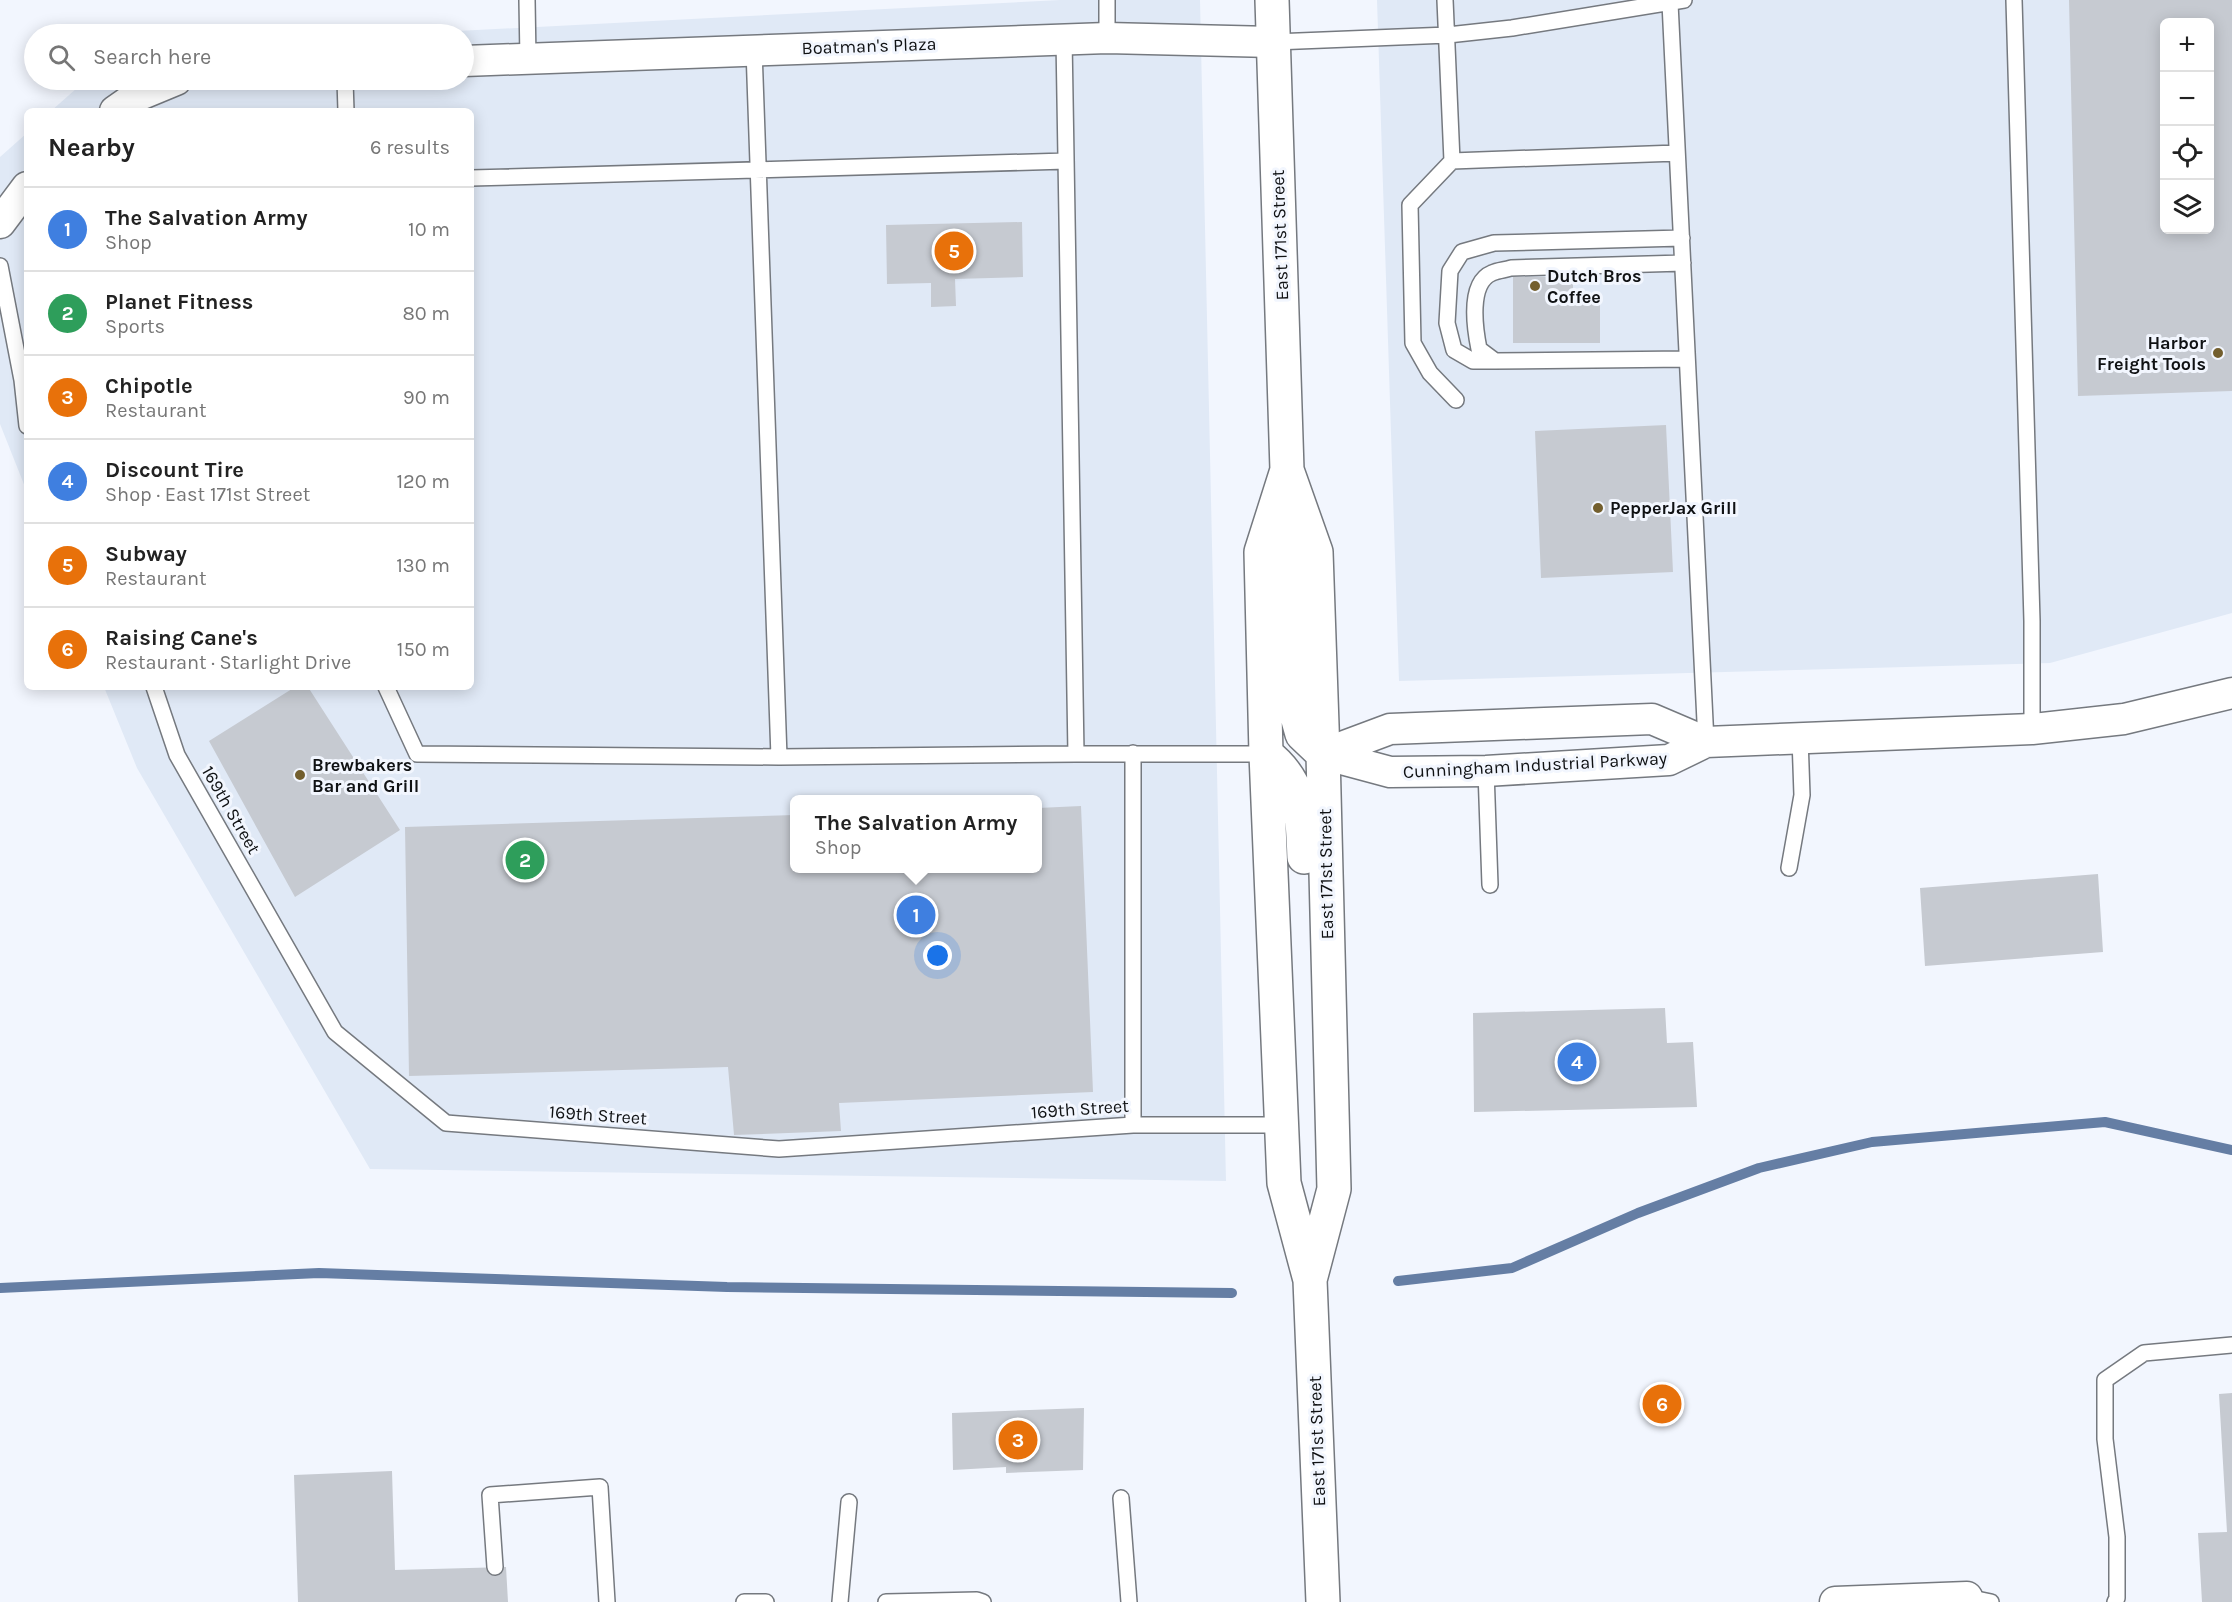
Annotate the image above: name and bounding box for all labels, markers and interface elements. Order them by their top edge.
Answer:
map controls [2160,18,2214,234]
button: + [2160,18,2214,72]
search box [24,24,474,90]
street label: Boatman's Plaza [801,33,937,59]
icon: search [45,41,78,74]
text: Search here [93,44,211,70]
button: − [2160,72,2214,126]
button: locate [2160,126,2214,180]
text: Nearby [48,132,135,163]
text: 6 results [370,136,450,159]
street label: East 171st Street [1267,169,1293,301]
button: layers [2160,180,2214,234]
text: The Salvation Army [105,205,307,231]
text: 1 [64,218,71,241]
text: 10 m [408,218,450,241]
pin: 5 [934,228,974,274]
text: Shop [105,231,152,254]
place label: Dutch Bros Coffee [1547,265,1641,308]
marker: Dutch Bros Coffee [1528,279,1542,293]
text: Planet Fitness [105,289,253,315]
text: 2 [61,302,74,325]
text: 80 m [402,302,450,325]
text: Sports [105,315,165,338]
place label: Harbor Freight Tools [2097,332,2206,375]
marker: Harbor Freight Tools [2211,346,2225,360]
text: Chipotle [105,373,193,399]
text: 3 [61,386,74,409]
text: 90 m [403,386,450,409]
text: Restaurant [105,399,207,422]
text: Discount Tire [105,457,244,483]
text: 4 [62,470,73,493]
text: 120 m [396,470,450,493]
text: Shop · East 171st Street [105,483,310,506]
place label: PepperJax Grill [1610,497,1737,519]
marker: PepperJax Grill [1591,501,1605,515]
text: Subway [105,541,187,567]
text: 5 [62,554,73,577]
text: 130 m [396,554,450,577]
text: Restaurant [105,567,207,590]
text: Raising Cane's [105,625,258,651]
text: 6 [61,638,74,661]
text: 150 m [397,638,450,661]
text: Restaurant · Starlight Drive [105,651,351,674]
street label: Cunningham Industrial Parkway [1402,747,1668,783]
place label: Brewbakers Bar and Grill [312,754,419,797]
street label: 169th Street [197,762,265,858]
marker: Brewbakers Bar and Grill [293,768,307,782]
popup [790,795,1042,873]
street label: East 171st Street [1314,808,1338,940]
text: The Salvation Army [815,810,1017,836]
text: Shop [815,836,862,859]
pin: 2 [506,838,544,882]
pin: 1 [896,892,936,938]
your location [923,941,952,970]
pin: 4 [1558,1040,1596,1084]
street label: 169th Street [1030,1095,1130,1123]
street label: 169th Street [548,1101,648,1129]
street label: East 171st Street [1304,1375,1330,1507]
pin: 6 [1642,1382,1682,1426]
pin: 3 [998,1418,1038,1462]

